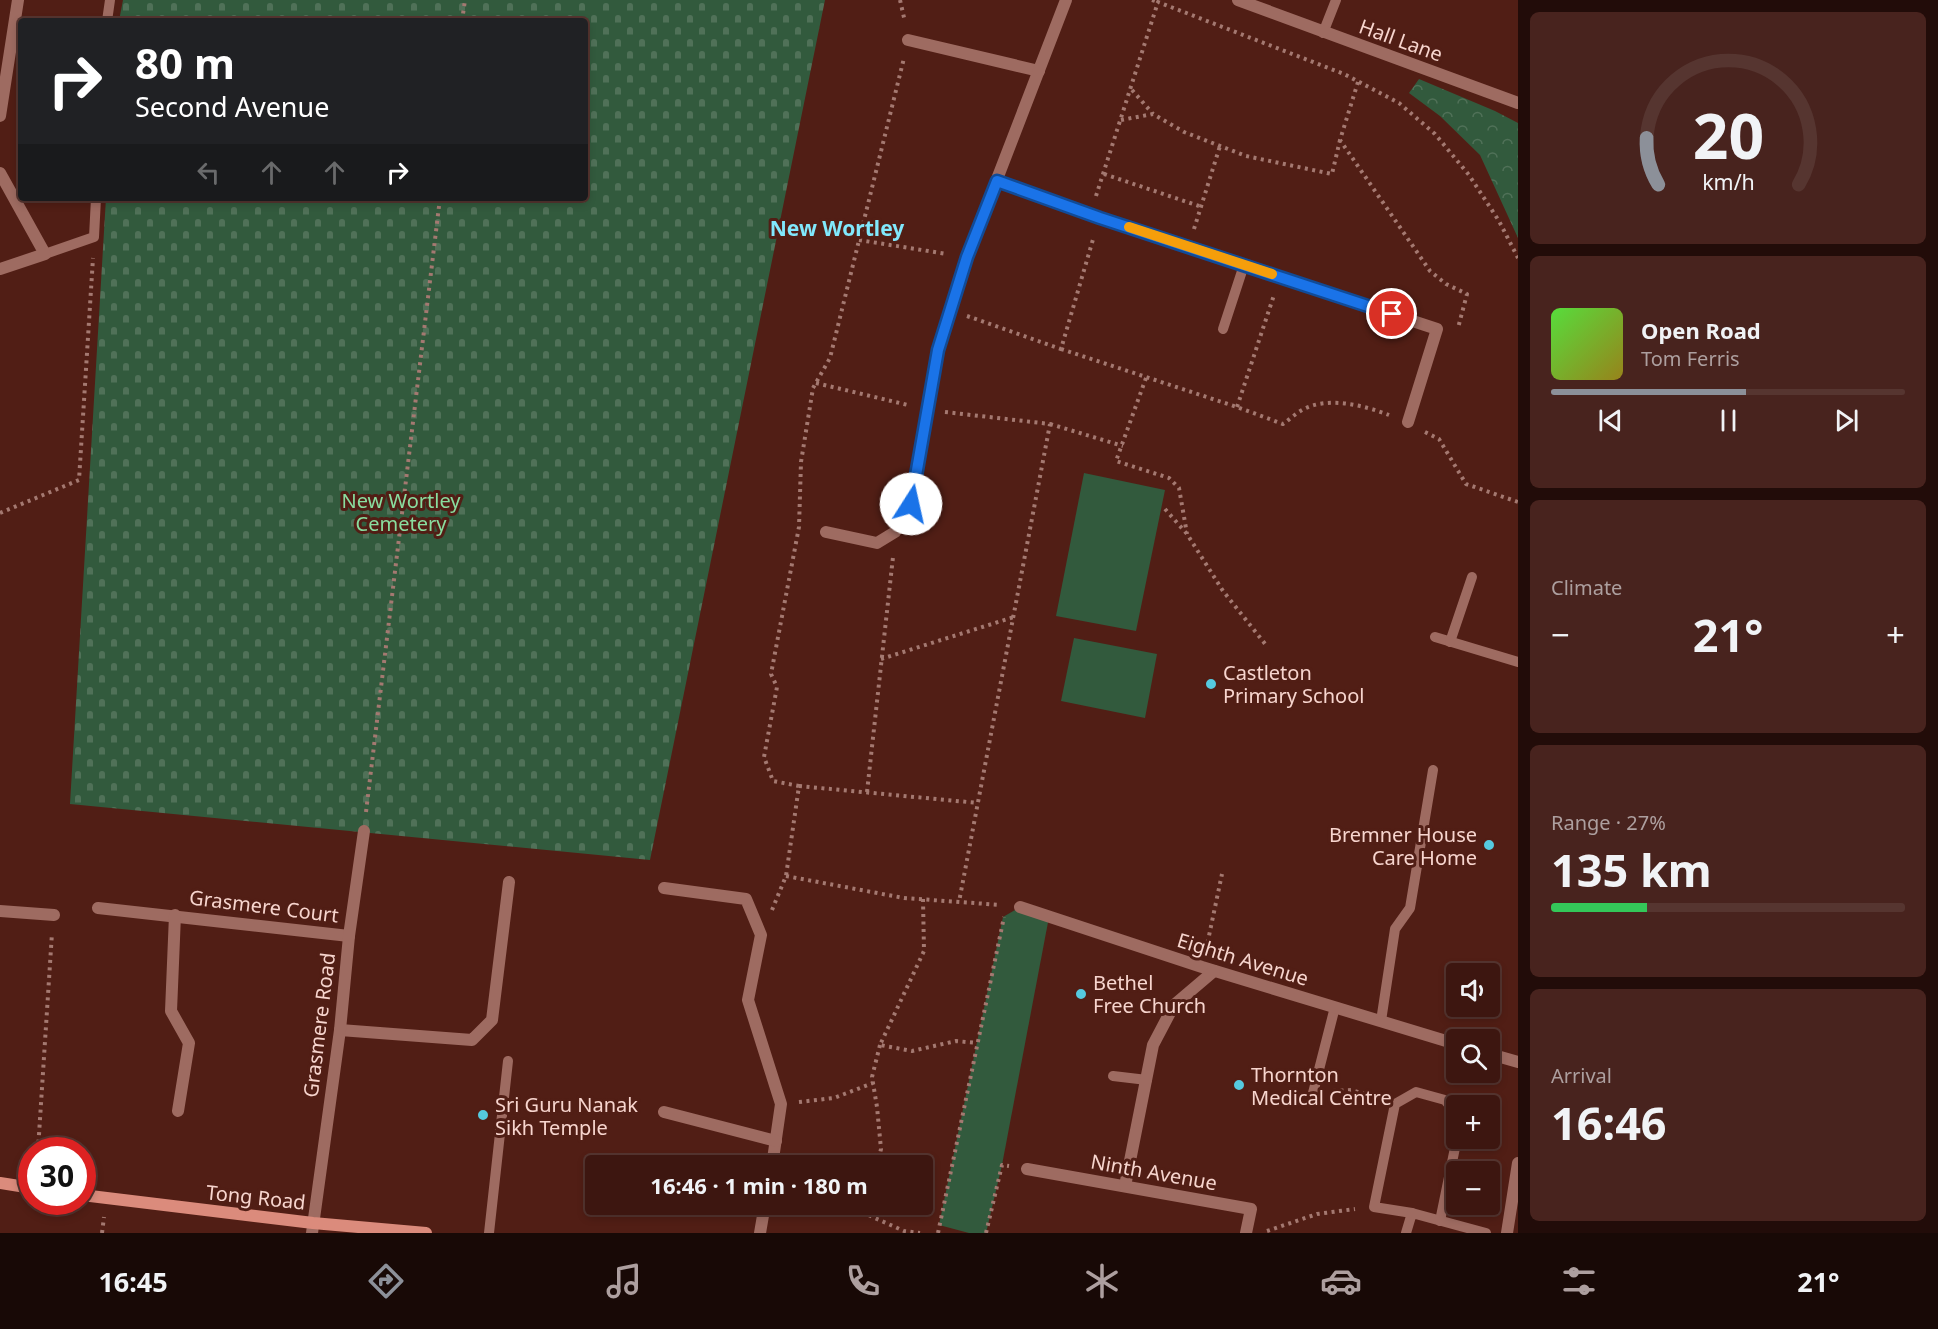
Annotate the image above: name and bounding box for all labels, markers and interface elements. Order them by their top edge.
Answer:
street label: Hall Lane [1356,12,1446,68]
text: 80 m [135,34,235,91]
icon: right [36,42,114,120]
text: Second Avenue [135,88,329,125]
text: 20 [1692,92,1764,177]
icon: left [192,156,225,189]
icon: ahead [255,156,288,189]
icon: ahead [318,156,351,189]
icon: right [381,156,414,189]
text: km/h [1702,167,1754,196]
district label: New Wortley [770,214,904,242]
pin [1366,288,1417,339]
icon: arrive [1375,297,1408,330]
text: Open Road [1641,315,1761,345]
text: Tom Ferris [1641,345,1740,372]
icon: previous [1594,404,1627,437]
icon: pause [1712,404,1745,437]
icon: next [1830,404,1863,437]
position arrow [879,472,943,536]
park label: New Wortley Cemetery [341,487,461,537]
text: Climate [1551,574,1622,601]
text: 21° [1693,604,1763,665]
text: − [1551,612,1570,657]
text: + [1886,612,1905,657]
place label: Castleton Primary School [1223,659,1364,709]
marker: Castleton Primary School [1204,677,1218,691]
text: Range · 27% [1551,809,1666,836]
place label: Bremner House Care Home [1329,821,1477,871]
marker: Bremner House Care Home [1482,838,1496,852]
text: 135 km [1551,839,1712,900]
street label: Grasmere Court [188,883,340,929]
street label: Eighth Avenue [1174,926,1312,992]
street label: Grasmere Road [297,951,341,1099]
map controls [1446,963,1500,1215]
button: sound [1446,963,1500,1017]
place label: Bethel Free Church [1093,969,1206,1019]
marker: Bethel Free Church [1074,987,1088,1001]
button: search [1446,1029,1500,1083]
place label: Thornton Medical Centre [1251,1061,1392,1111]
text: Arrival [1551,1062,1612,1089]
marker: Thornton Medical Centre [1232,1078,1246,1092]
place label: Sri Guru Nanak Sikh Temple [495,1091,638,1141]
text: 16:46 [1551,1092,1667,1153]
button: + [1446,1095,1500,1149]
marker: Sri Guru Nanak Sikh Temple [476,1108,490,1122]
speed limit sign: 30 [18,1137,96,1215]
street label: Ninth Avenue [1089,1148,1219,1196]
button: − [1446,1161,1500,1215]
text: 16:46 · 1 min · 180 m [650,1170,868,1200]
street label: Tong Road [205,1178,307,1216]
icon: directions [365,1260,407,1302]
icon: music [603,1260,645,1302]
icon: phone [842,1260,884,1302]
icon: climate [1081,1260,1123,1302]
icon: car [1320,1260,1362,1302]
icon: filters [1558,1260,1600,1302]
text: 16:45 [98,1263,168,1300]
text: 21° [1797,1263,1840,1300]

